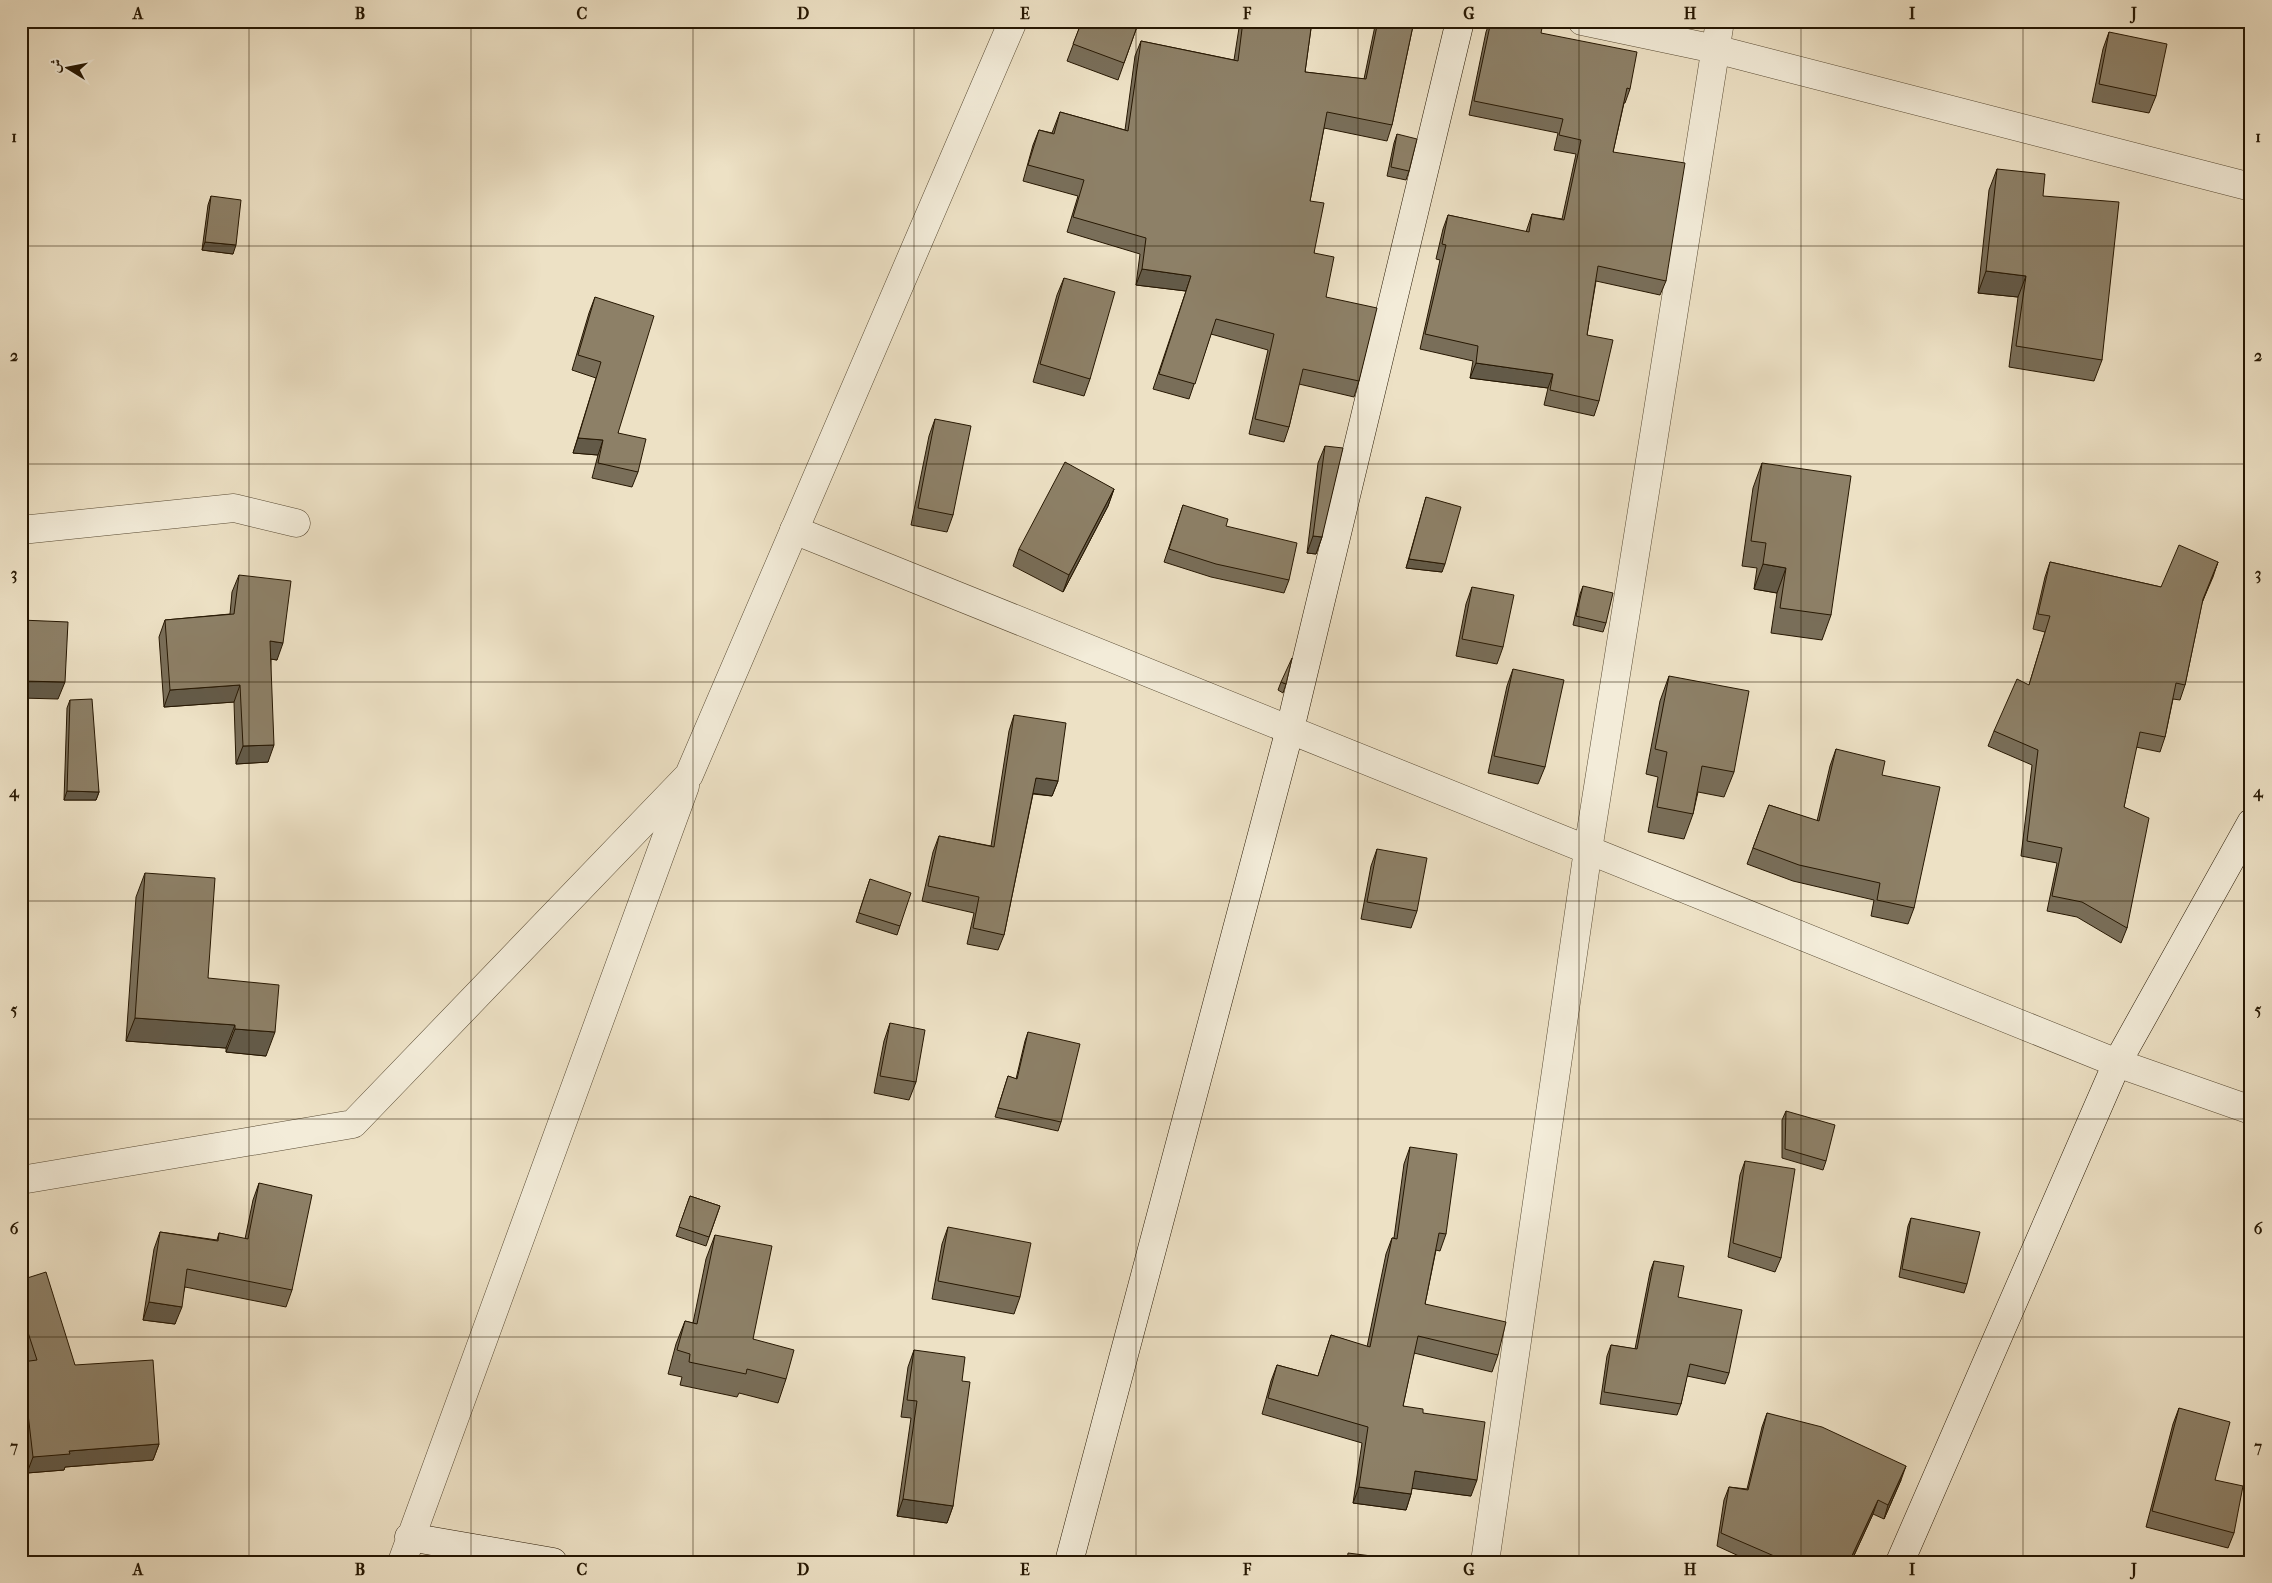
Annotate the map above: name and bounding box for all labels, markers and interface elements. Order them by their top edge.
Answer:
text: A [132,4,144,23]
text: B [355,4,365,23]
text: C [577,4,588,23]
text: D [797,4,809,23]
text: E [1020,4,1030,23]
text: F [1242,4,1252,23]
text: G [1463,4,1475,23]
text: H [1684,4,1697,23]
text: I [1909,4,1916,23]
text: J [2129,4,2137,24]
north arrow [42,42,92,92]
text: ش [46,57,65,74]
text: 1 [11,127,17,146]
text: 1 [2255,127,2261,146]
text: 2 [10,346,18,365]
text: 2 [2254,346,2262,365]
text: 3 [11,564,17,584]
text: 3 [2255,564,2261,584]
text: 4 [8,782,20,802]
text: 4 [2252,782,2264,802]
text: 5 [11,1000,18,1019]
text: 5 [2255,1000,2262,1019]
text: 6 [10,1219,19,1238]
text: 6 [2254,1219,2263,1238]
text: 7 [9,1437,18,1456]
text: 7 [2253,1437,2262,1456]
text: A [132,1560,144,1579]
text: B [355,1560,365,1579]
text: C [577,1560,588,1579]
text: D [797,1560,809,1579]
text: E [1020,1560,1030,1579]
text: F [1242,1560,1252,1579]
text: G [1463,1560,1475,1579]
text: H [1684,1560,1697,1579]
text: I [1909,1560,1916,1579]
text: J [2129,1560,2137,1580]

